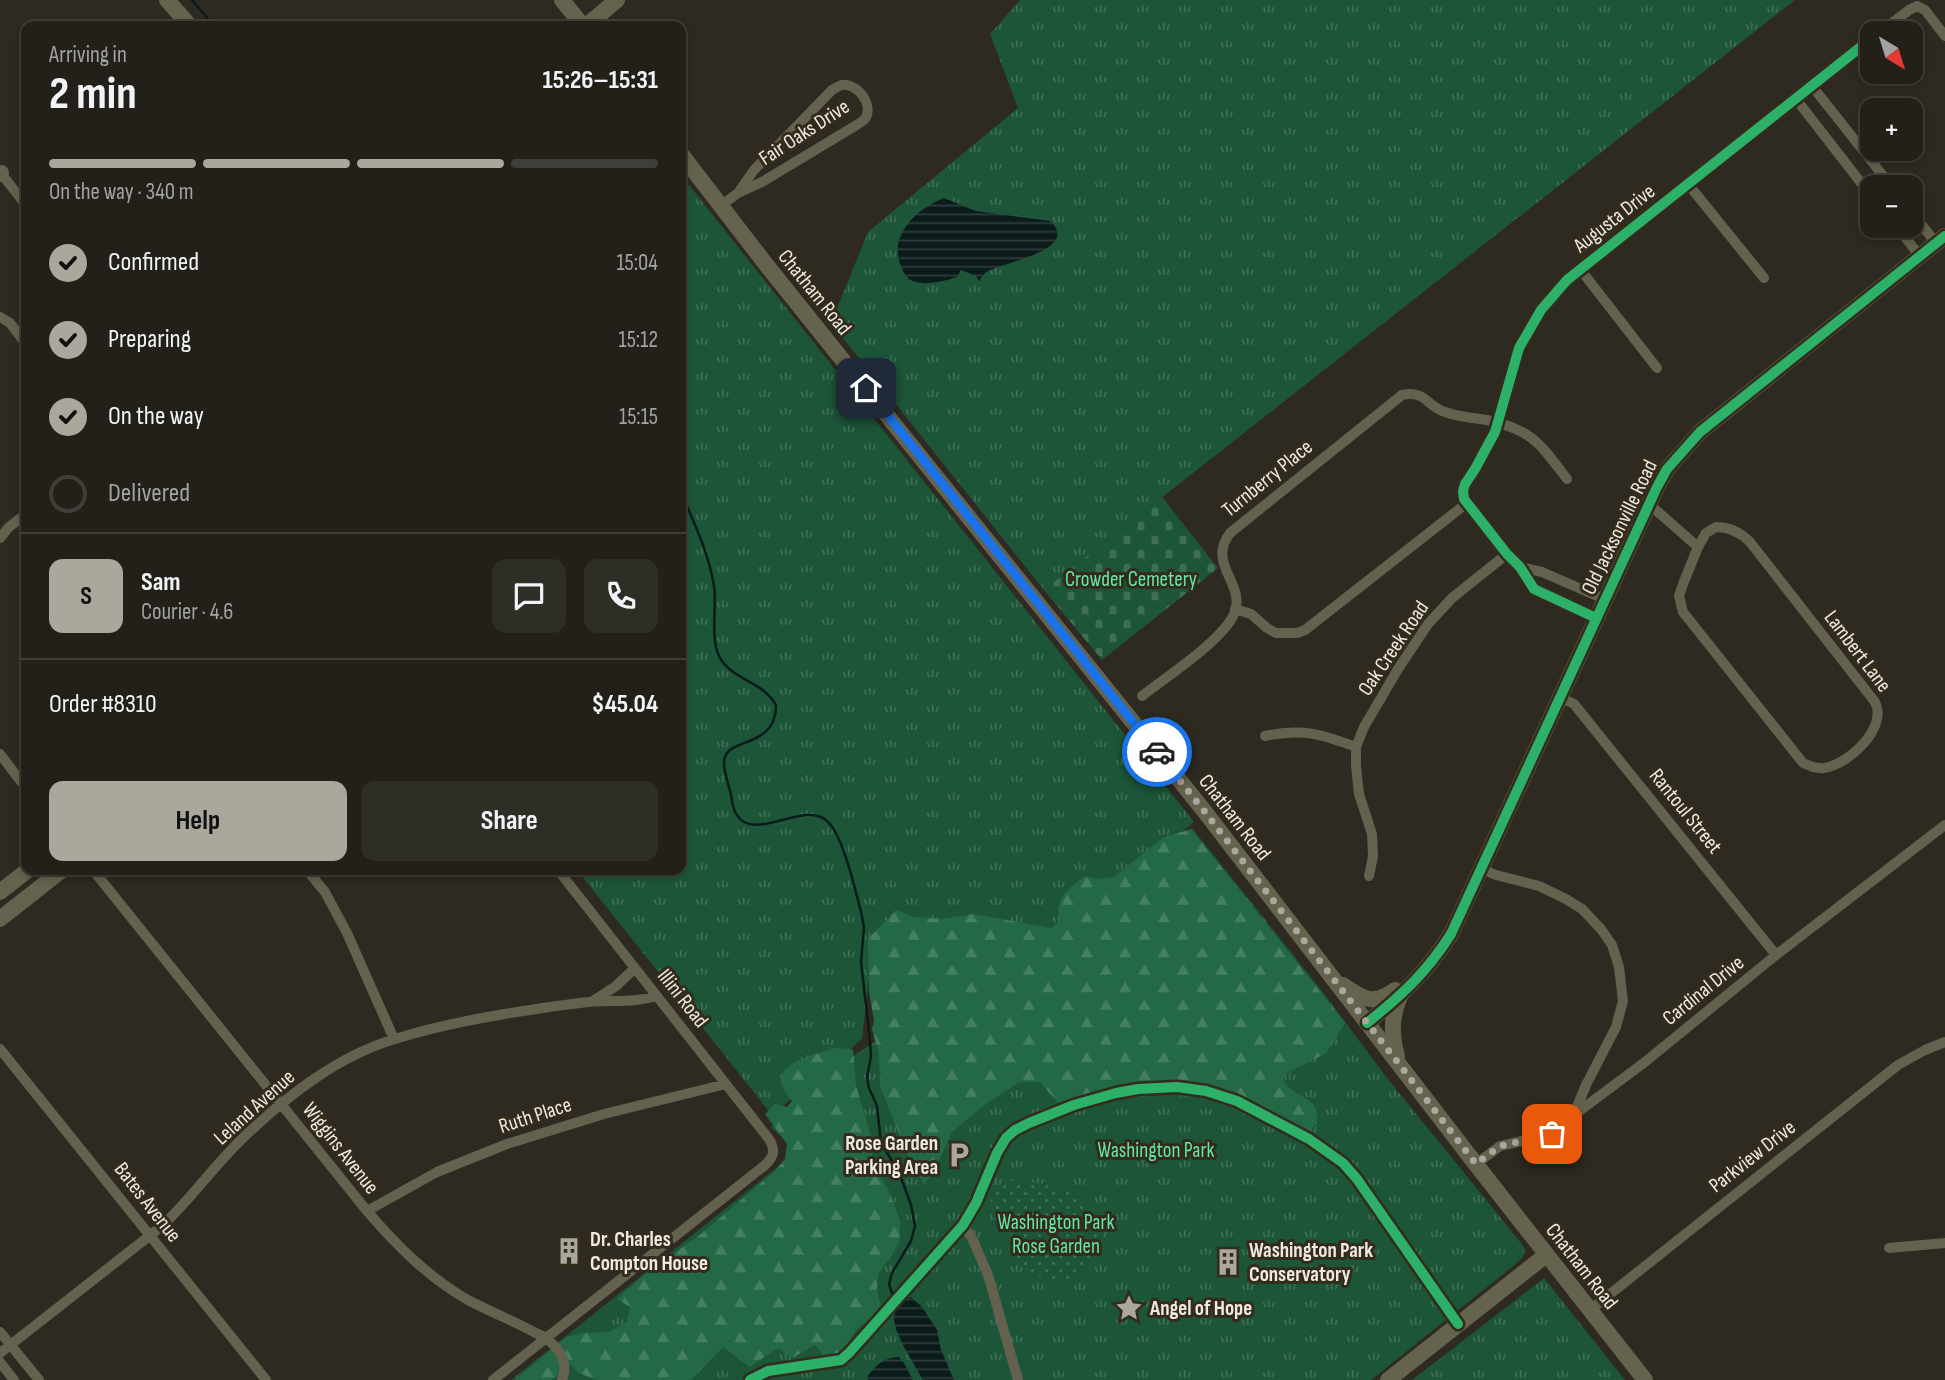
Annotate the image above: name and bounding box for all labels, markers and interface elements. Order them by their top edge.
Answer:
north arrow [1860,21,1923,84]
map controls [1860,21,1923,238]
text: Arriving in [49,41,127,69]
text: 15:26–15:31 [543,65,658,96]
text: 2 min [49,67,137,122]
street label: Fair Oaks Drive [754,94,854,171]
button: + [1860,98,1923,161]
button: − [1860,175,1923,238]
text: On the way · 340 m [49,178,194,206]
street label: Augusta Drive [1568,179,1660,259]
icon: check [49,244,87,282]
street label: Chatham Road [773,245,857,340]
text: Confirmed [108,247,199,278]
text: 15:04 [617,249,658,277]
icon: check [49,321,87,359]
text: Preparing [108,324,191,355]
text: 15:12 [619,326,658,354]
pin [836,358,896,418]
icon: home [847,369,885,407]
icon: check [49,398,87,436]
text: On the way [108,401,204,432]
text: 15:15 [619,403,658,431]
street label: Turnberry Place [1217,434,1318,522]
street label: Old Jacksonville Road [1576,456,1663,599]
text: Delivered [108,478,190,509]
button: chat [492,559,566,633]
button: phone [584,559,658,633]
text: Sam [141,567,181,598]
park label: Crowder Cemetery [1065,567,1197,592]
text: S [80,581,92,612]
street label: Oak Creek Road [1353,596,1434,700]
text: Courier · 4.6 [141,598,233,626]
street label: Lambert Lane [1819,606,1896,697]
text: Order #8310 [49,689,157,720]
text: $45.04 [591,689,658,720]
courier [1122,717,1192,787]
icon: car [1138,733,1176,771]
street label: Rantoul Street [1644,764,1727,859]
street label: Chatham Road [1193,769,1276,865]
button: Help [49,781,347,861]
button: Share [361,781,658,861]
street label: Cardinal Drive [1658,950,1749,1031]
street label: Illini Road [652,964,713,1033]
street label: Leland Avenue [209,1064,300,1150]
street label: Ruth Place [496,1092,575,1139]
street label: Wiggins Avenue [297,1097,384,1199]
pin [1522,1104,1582,1164]
icon: bag [1533,1115,1571,1153]
street label: Parkview Drive [1704,1115,1801,1198]
place label: Rose Garden Parking Area [845,1131,938,1180]
park label: Washington Park [1098,1138,1214,1163]
parking icon: Rose Garden Parking Area [944,1140,974,1170]
street label: Bates Avenue [109,1157,187,1247]
park label: Washington Park Rose Garden [998,1210,1114,1259]
street label: Chatham Road [1540,1218,1623,1314]
place label: Dr. Charles Compton House [590,1227,708,1276]
building icon: Dr. Charles Compton House [554,1236,584,1266]
place label: Washington Park Conservatory [1249,1238,1373,1287]
building icon: Washington Park Conservatory [1213,1247,1243,1277]
place icon: Angel of Hope [1114,1293,1144,1323]
place label: Angel of Hope [1149,1296,1252,1321]

